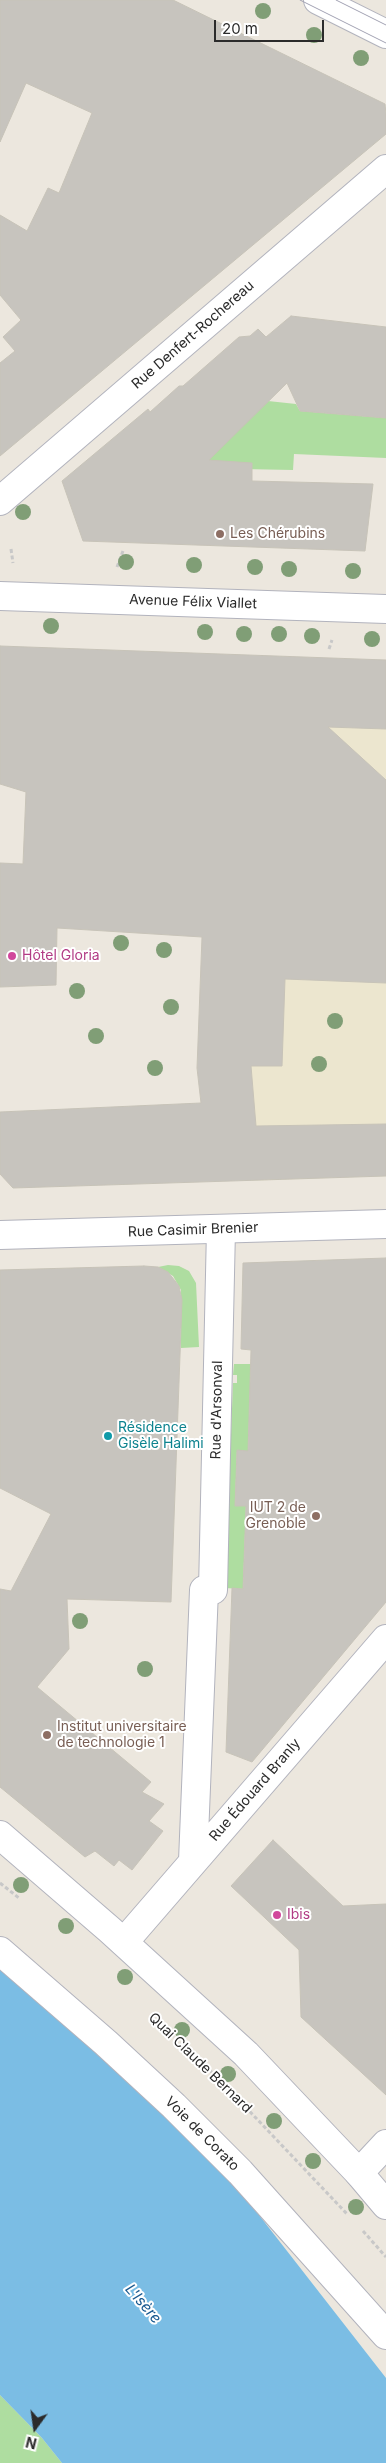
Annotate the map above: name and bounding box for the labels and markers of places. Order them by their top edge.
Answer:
place label: Les Chérubins [230,526,325,542]
marker: Les Chérubins [214,528,226,540]
place label: Hôtel Gloria [22,948,100,964]
marker: Hôtel Gloria [6,950,18,962]
place label: Résidence Gisèle Halimi [118,1420,204,1452]
marker: Résidence Gisèle Halimi [102,1430,114,1442]
place label: IUT 2 de Grenoble [246,1500,306,1532]
marker: IUT 2 de Grenoble [310,1510,322,1522]
place label: Institut universitaire de technologie 1 [57,1719,187,1751]
marker: Institut universitaire de technologie 1 [41,1729,53,1741]
place label: Ibis [287,1907,310,1923]
marker: Ibis [271,1909,283,1921]

